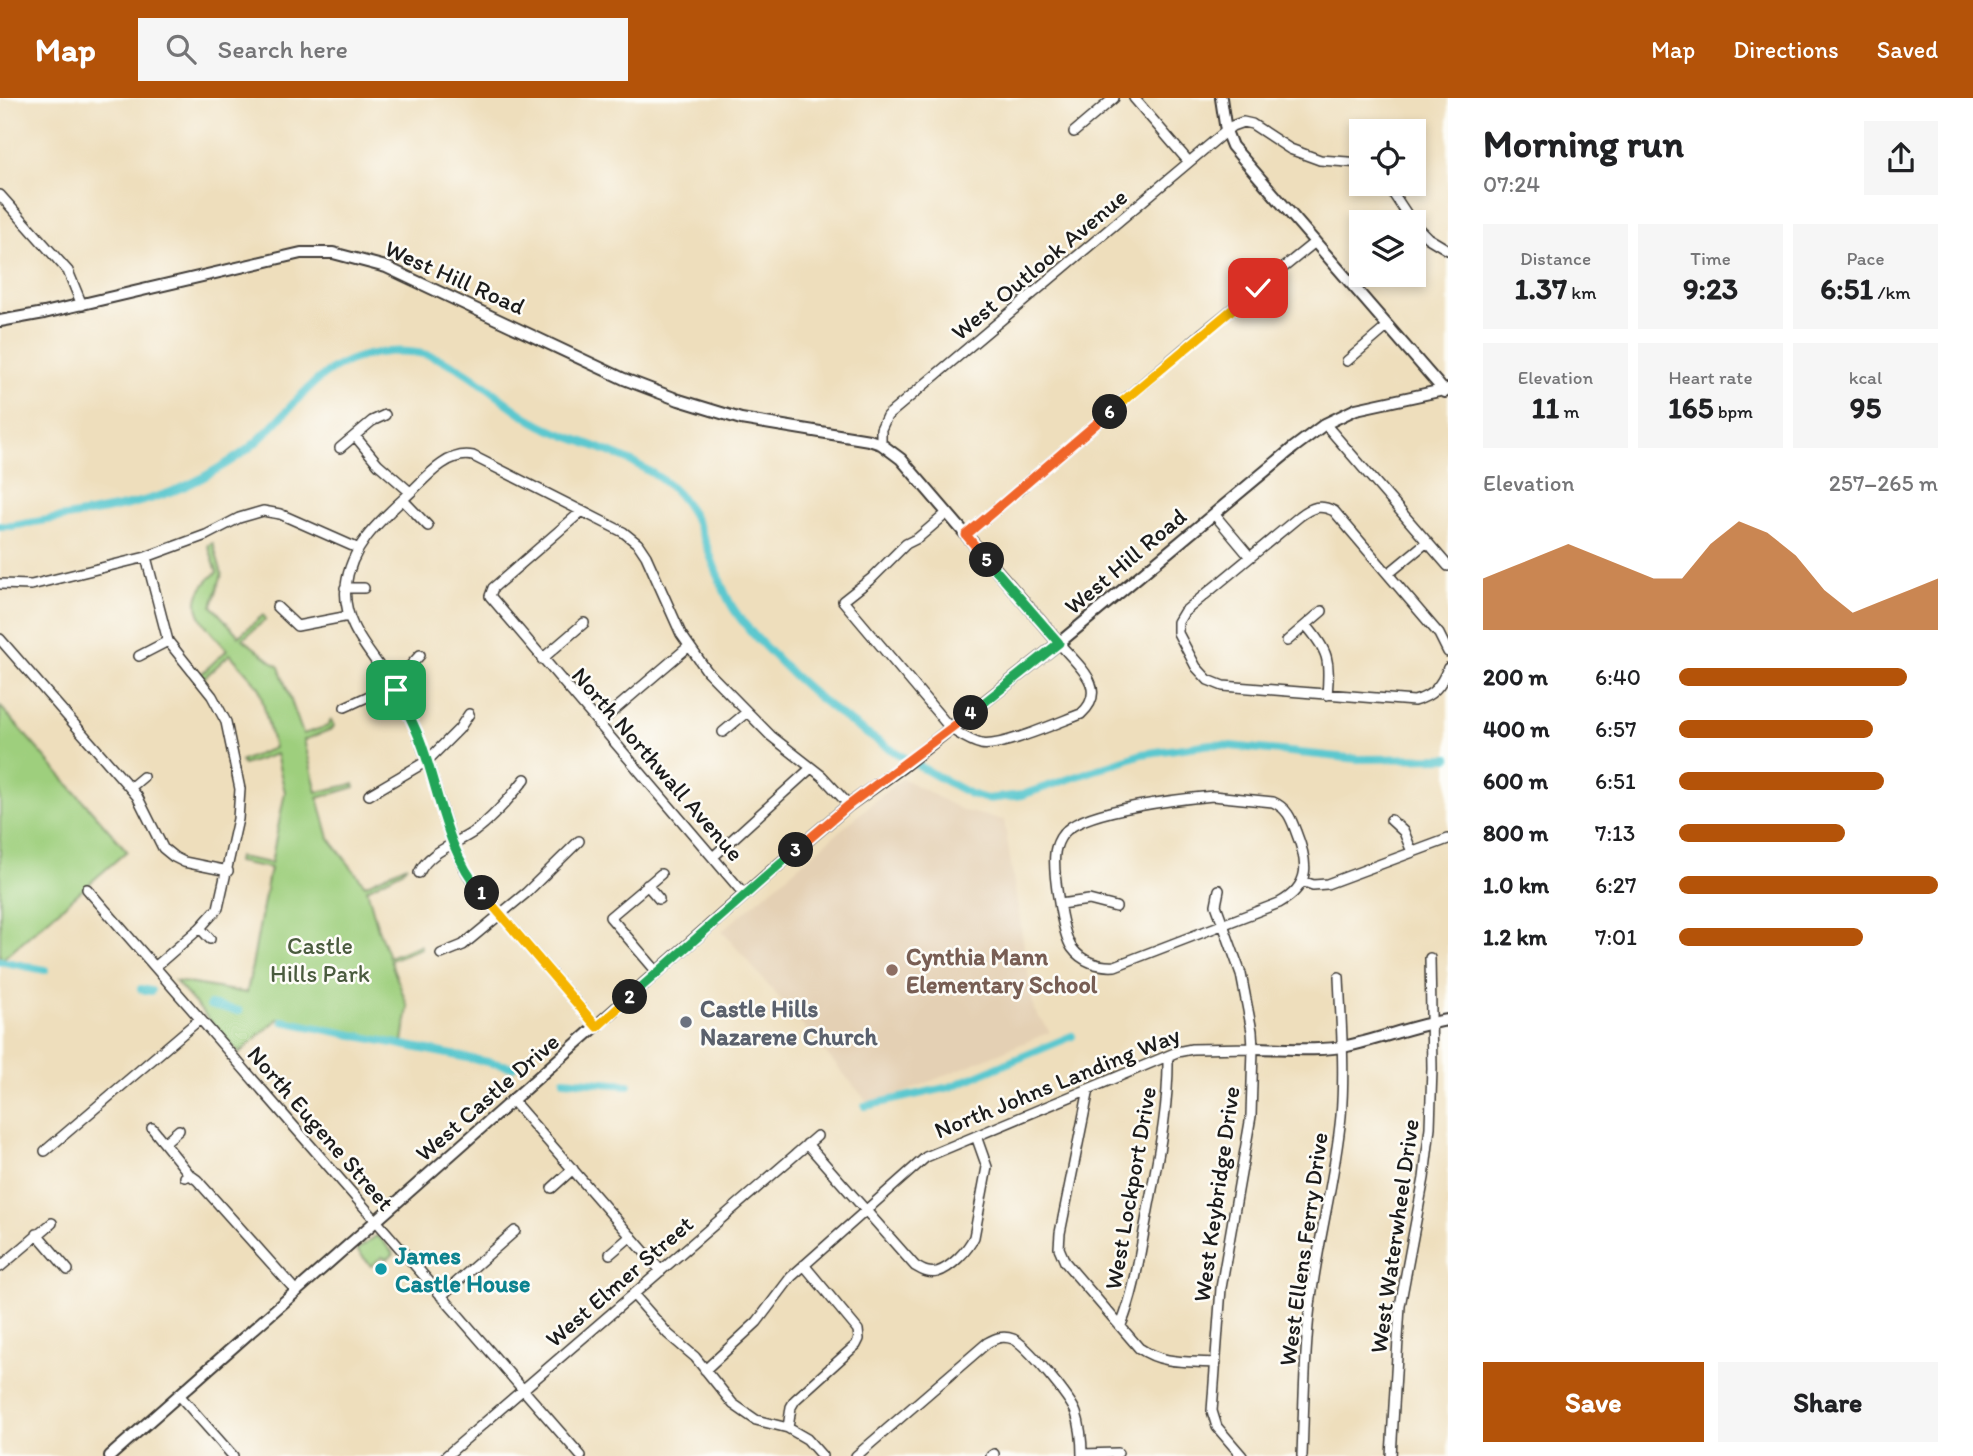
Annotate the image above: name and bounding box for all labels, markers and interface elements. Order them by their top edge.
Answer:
search box [138,18,628,81]
text: Map [35,30,96,69]
icon: search [162,30,200,68]
text: Search here [218,33,348,65]
text: Map [1651,35,1695,64]
text: Directions [1733,35,1839,64]
text: Saved [1877,35,1938,64]
map controls [1349,119,1426,287]
button: locate [1349,119,1426,196]
text: Morning run [1483,121,1684,167]
button: share [1864,121,1938,195]
text: 07:24 [1483,170,1540,198]
street label: West Outlook Avenue [945,182,1133,346]
button: layers [1349,210,1426,287]
street label: West Hill Road [380,233,530,321]
text: Distance [1520,247,1591,270]
text: Time [1690,247,1731,270]
text: Pace [1846,247,1885,270]
pin [1228,258,1288,318]
icon: check [1239,269,1277,307]
text: 1.37 [1515,270,1567,307]
text: 9:23 [1683,270,1738,307]
text: 6:51 [1820,270,1873,307]
text: km [1567,281,1596,304]
text: /km [1873,281,1911,304]
text: Elevation [1518,366,1593,389]
text: Heart rate [1668,366,1753,389]
text: kcal [1849,366,1882,389]
text: 11 [1531,389,1559,426]
text: 165 [1668,389,1714,426]
text: 95 [1850,389,1881,426]
pin: 6 [1092,394,1128,430]
text: 6 [1104,400,1115,423]
text: m [1559,400,1580,423]
text: bpm [1714,400,1753,423]
text: Elevation [1483,469,1574,497]
text: 257–265 m [1829,469,1938,497]
street label: West Hill Road [1058,501,1192,620]
pin: 5 [970,542,1004,578]
text: 5 [982,548,991,571]
pin [366,660,426,720]
street label: North Northwall Avenue [566,661,750,867]
text: 200 m [1483,663,1548,691]
text: 6:40 [1595,663,1641,691]
icon: arrive [377,671,415,709]
pin: 4 [954,696,988,730]
text: 4 [965,701,976,724]
text: 400 m [1483,715,1550,743]
text: 6:57 [1595,715,1636,743]
text: 600 m [1483,767,1548,795]
text: 6:51 [1595,767,1636,795]
text: 800 m [1483,819,1548,847]
text: 7:13 [1595,819,1635,847]
pin: 3 [778,832,814,868]
text: 3 [790,838,801,861]
text: 1.0 km [1483,871,1549,899]
text: 6:27 [1595,871,1636,899]
pin: 1 [464,876,500,910]
text: 1 [477,881,486,904]
text: 1.2 km [1483,923,1547,951]
text: 7:01 [1595,923,1637,951]
park label: Castle Hills Park [270,931,370,988]
place label: Cynthia Mann Elementary School [906,942,1098,1000]
marker: Cynthia Mann Elementary School [884,962,900,978]
pin: 2 [612,979,648,1014]
text: 2 [625,985,635,1008]
place label: Castle Hills Nazarene Church [700,994,878,1051]
marker: Castle Hills Nazarene Church [678,1014,694,1030]
street label: North Johns Landing Way [930,1019,1184,1145]
street label: West Castle Drive [409,1027,565,1167]
street label: North Eugene Street [241,1040,401,1216]
street label: West Lockport Drive [1098,1084,1162,1292]
street label: West Keybridge Drive [1186,1084,1246,1304]
street label: West Waterwheel Drive [1363,1117,1425,1355]
street label: West Ellens Ferry Drive [1272,1130,1334,1368]
street label: West Elmer Street [539,1209,699,1353]
place label: James Castle House [394,1241,530,1298]
marker: James Castle House [373,1261,389,1277]
button: Save [1483,1362,1704,1442]
button: Share [1718,1362,1938,1442]

